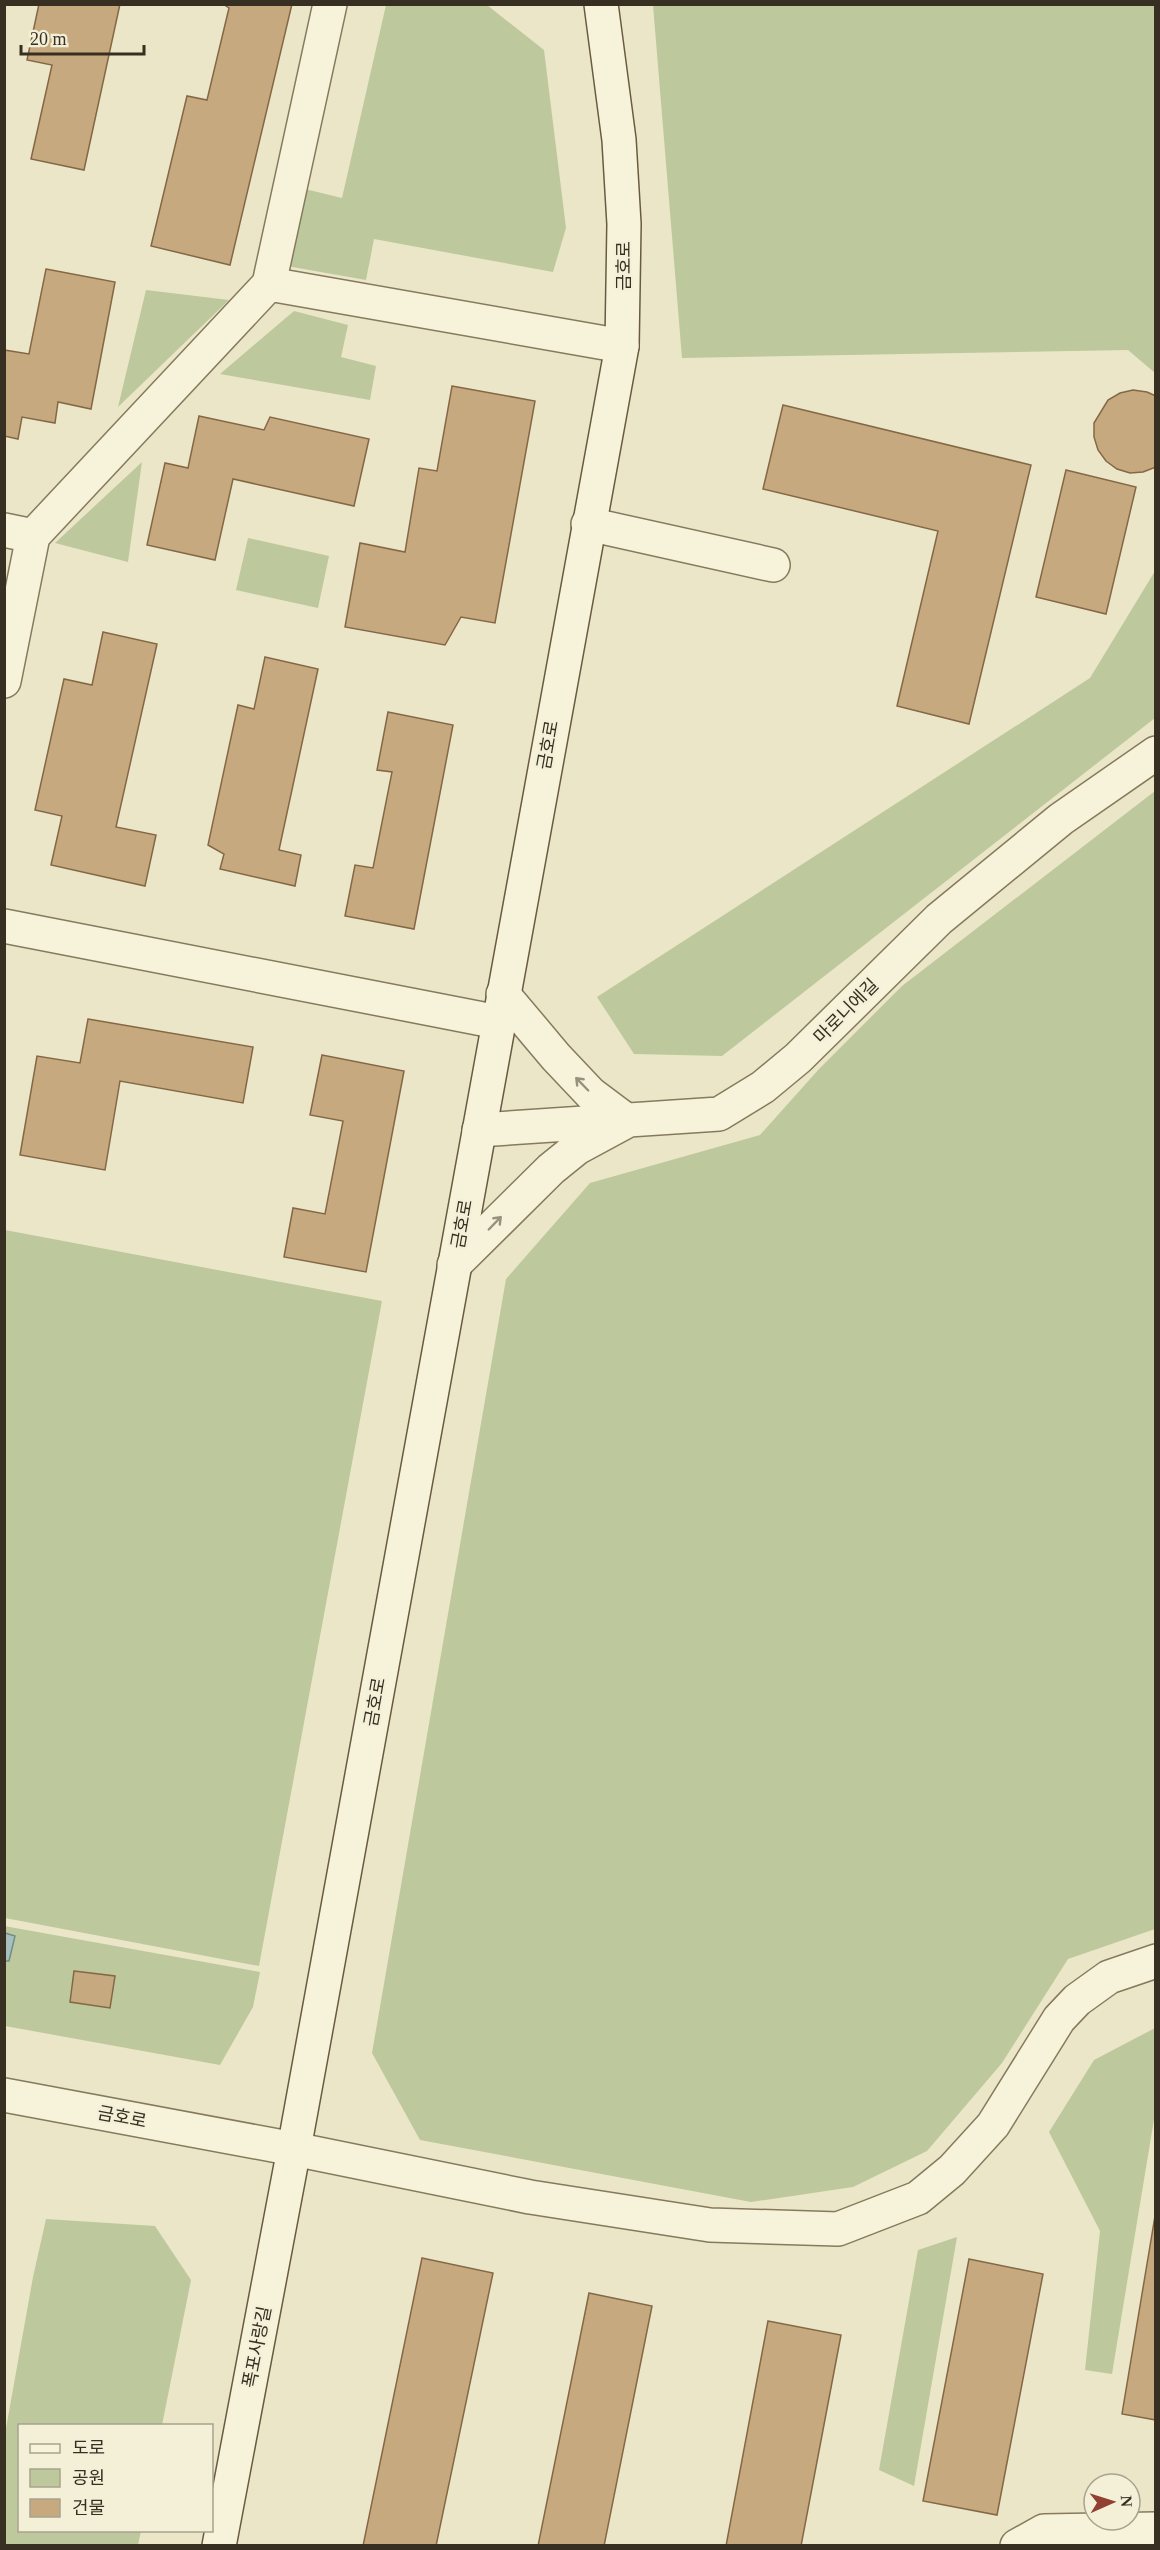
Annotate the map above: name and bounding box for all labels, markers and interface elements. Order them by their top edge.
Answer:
scale bar [21,18,144,56]
text: 20 m [30,29,67,49]
street label: 금호로 [614,241,634,291]
street label: 금호로 [534,719,562,771]
street label: 마로니에길 [810,975,882,1047]
one-way arrow [575,1077,590,1092]
street label: 금호로 [448,1198,476,1250]
one-way arrow [488,1216,502,1231]
street label: 금호로 [361,1676,389,1728]
street label: 금호로 [96,2102,148,2132]
street label: 폭포사랑길 [239,2304,275,2390]
legend [18,2424,213,2532]
text: 도로 [72,2438,105,2458]
text: 공원 [72,2468,105,2488]
north arrow [1082,2472,1142,2532]
text: N [1118,2495,1135,2508]
text: 건물 [72,2498,105,2518]

